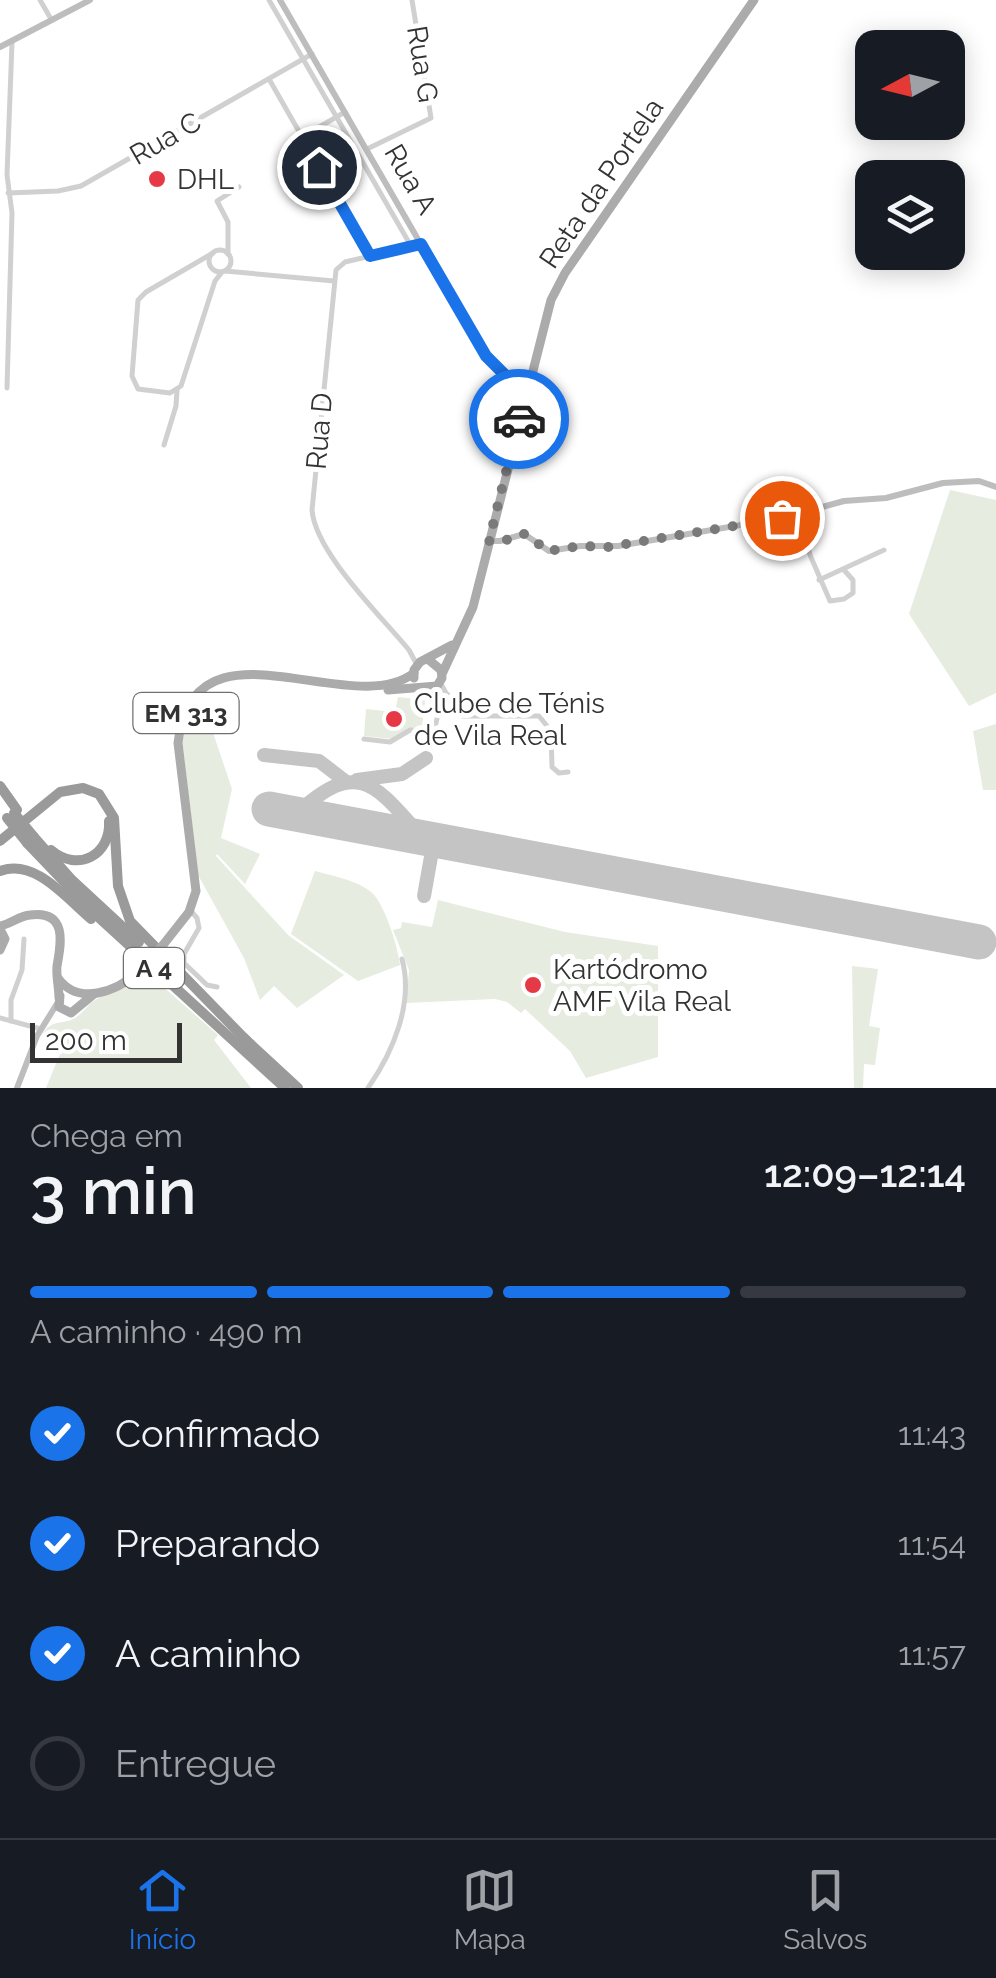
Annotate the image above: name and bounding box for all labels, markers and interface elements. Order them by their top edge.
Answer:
street label: Rua G [400,23,445,105]
north arrow [855,30,965,140]
map controls [855,30,965,270]
street label: Reta da Portela [532,92,670,275]
street label: Rua C [124,105,207,172]
pin [277,125,362,210]
street label: Rua A [377,138,444,220]
icon: home [292,140,347,195]
button: layers [855,160,965,270]
place label: DHL [177,163,234,196]
marker: DHL [146,168,168,190]
courier [469,369,569,469]
street label: Rua D [300,391,339,471]
icon: car [492,392,547,447]
pin [740,476,825,561]
icon: bag [755,491,810,546]
place label: Clube de Ténis de Vila Real [414,687,605,752]
road number: EM 313 [134,693,238,733]
marker: Clube de Ténis de Vila Real [383,708,405,730]
road number: A 4 [124,948,184,988]
place label: Kartódromo AMF Vila Real [553,953,731,1018]
marker: Kartódromo AMF Vila Real [522,974,544,996]
scale bar [30,1018,182,1062]
text: 200 m [45,1024,127,1057]
text: Chega em [30,1117,183,1154]
text: 12:09–12:14 [764,1151,966,1196]
text: 3 min [30,1153,197,1229]
text: A caminho · 490 m [30,1313,302,1350]
icon: check [30,1406,85,1461]
text: Confirmado [115,1411,320,1456]
text: 11:43 [898,1415,966,1452]
icon: check [30,1516,85,1571]
text: Preparando [115,1521,320,1566]
text: 11:54 [898,1525,966,1562]
icon: check [30,1626,85,1681]
text: A caminho [115,1631,301,1676]
text: 11:57 [898,1635,966,1672]
text: Entregue [115,1741,276,1786]
tab: Início [129,1863,196,1956]
tab: Mapa [454,1863,526,1956]
tab: Salvos [783,1863,867,1956]

